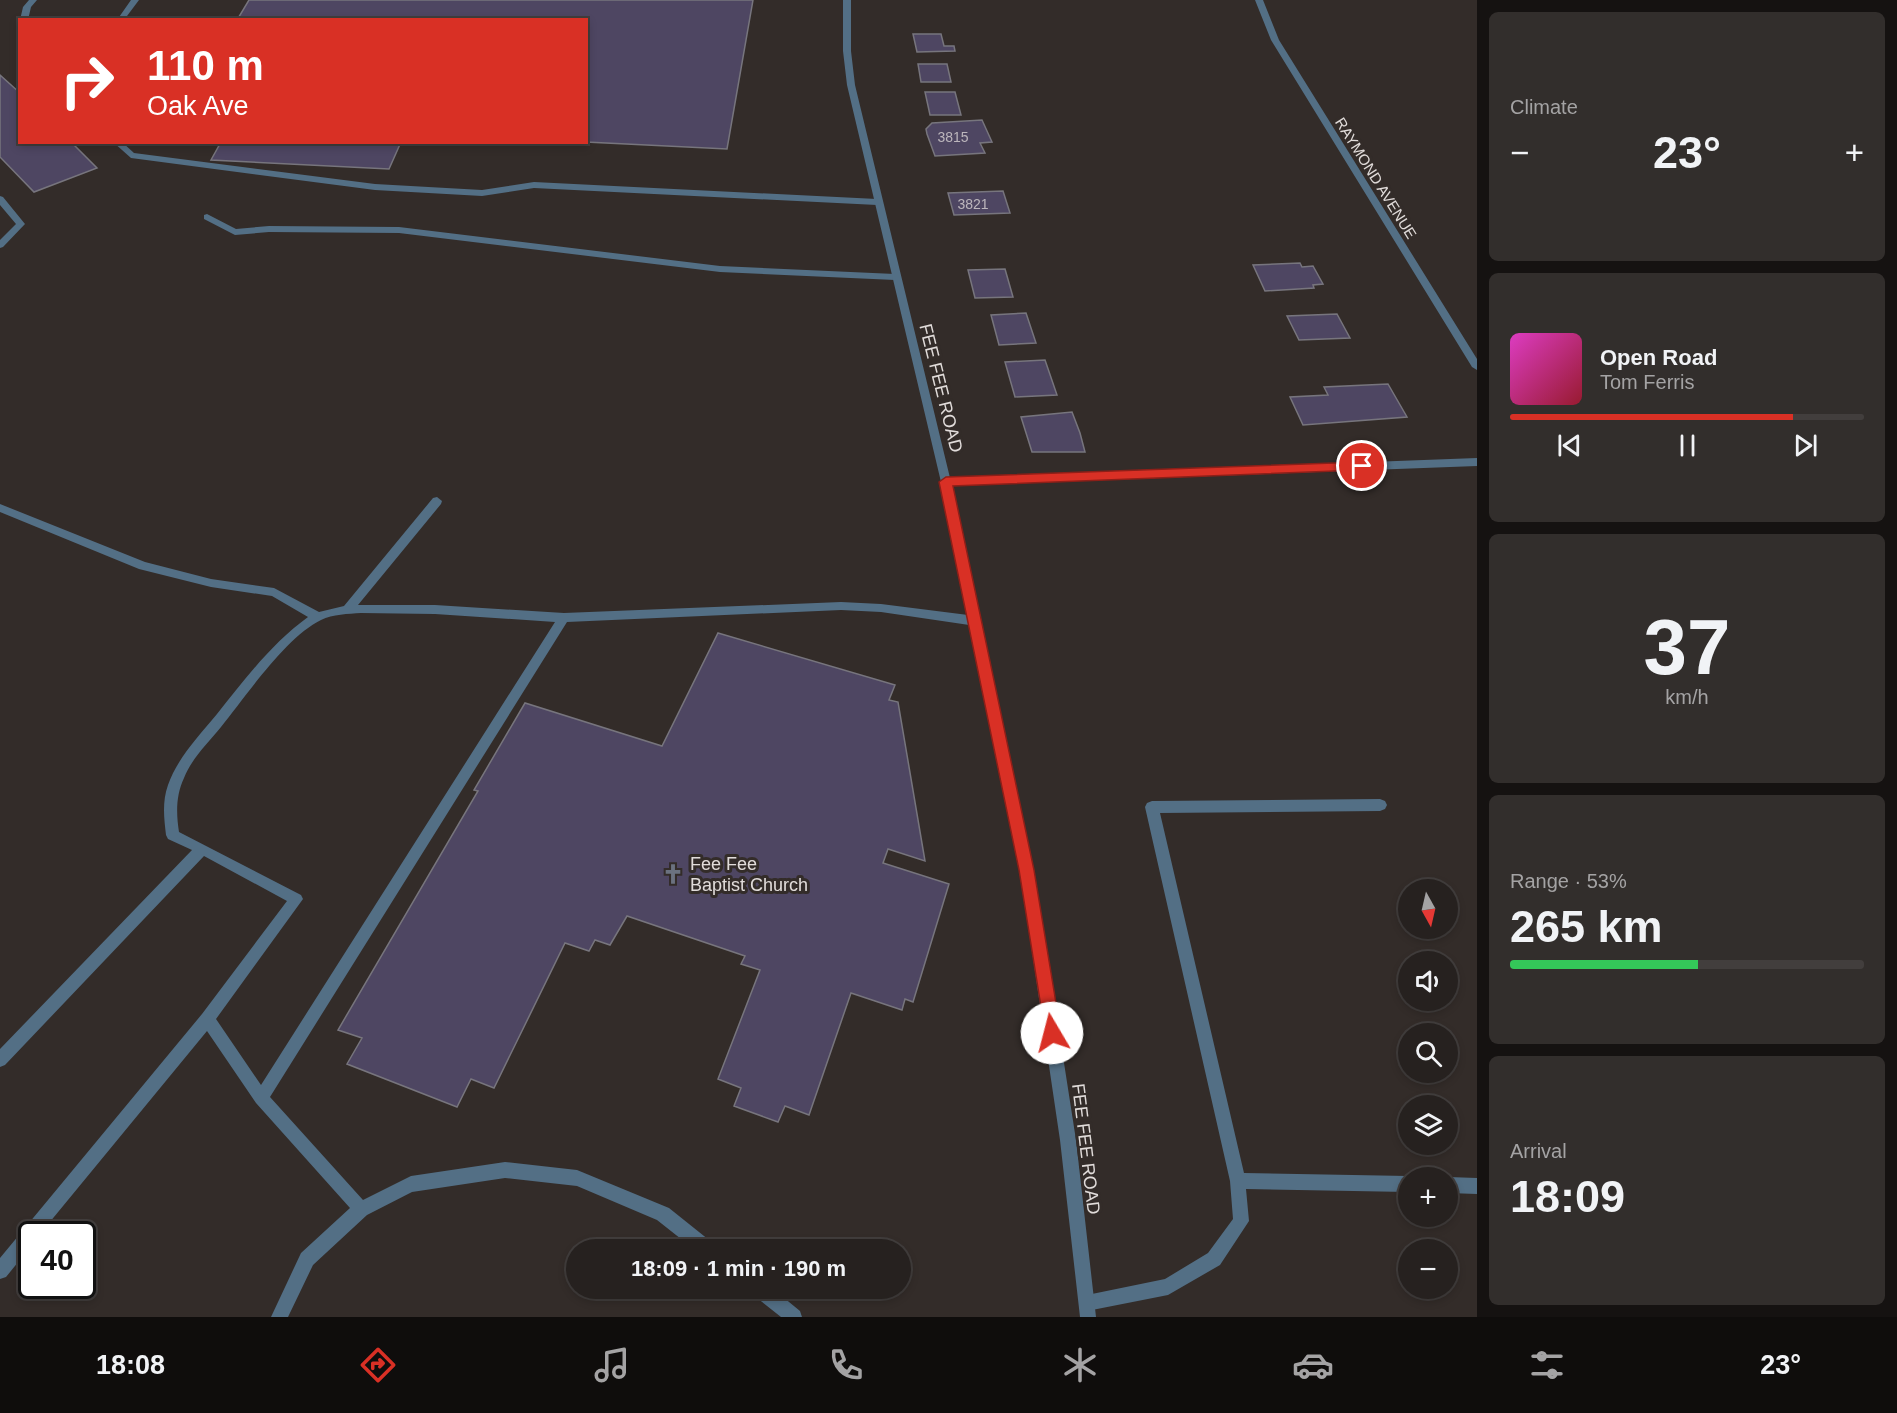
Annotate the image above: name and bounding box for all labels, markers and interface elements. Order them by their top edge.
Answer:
icon: right [48,42,126,120]
text: 110 m [147,42,264,89]
text: Oak Ave [147,91,249,121]
text: Climate [1510,96,1578,118]
street label: RAYMOND AVENUE [1332,114,1420,242]
text: 23° [1653,127,1721,178]
house number: 3815 [937,129,969,145]
text: − [1510,134,1529,171]
text: + [1845,134,1864,171]
house number: 3821 [957,196,989,212]
street label: FEE FEE ROAD [915,322,967,454]
text: Open Road [1600,345,1717,370]
text: Tom Ferris [1600,371,1694,393]
icon: previous [1553,429,1586,462]
icon: pause [1671,429,1704,462]
icon: next [1789,429,1822,462]
pin [1336,440,1387,491]
icon: arrive [1345,449,1378,482]
text: 37 [1644,603,1730,691]
text: km/h [1665,686,1709,708]
place label: Fee Fee Baptist Church [690,854,808,895]
church icon: Fee Fee Baptist Church [661,862,685,886]
text: Range · 53% [1510,870,1627,892]
north arrow [1398,879,1458,939]
map controls [1398,879,1458,1299]
text: 265 km [1510,901,1663,952]
button: sound [1398,951,1458,1011]
position arrow [1020,1001,1084,1065]
button: search [1398,1023,1458,1083]
street label: FEE FEE ROAD [1068,1082,1104,1216]
button: layers [1398,1095,1458,1155]
text: Arrival [1510,1140,1567,1162]
button: + [1398,1167,1458,1227]
text: 18:09 [1510,1171,1625,1222]
speed limit sign: 40 [18,1221,96,1299]
button: − [1398,1239,1458,1299]
text: 18:09 · 1 min · 190 m [631,1256,846,1281]
icon: directions [357,1344,399,1386]
icon: music [591,1344,633,1386]
icon: phone [825,1344,867,1386]
icon: climate [1059,1344,1101,1386]
icon: car [1292,1344,1334,1386]
icon: filters [1526,1344,1568,1386]
text: 18:08 [96,1350,165,1380]
text: 23° [1760,1350,1801,1380]

